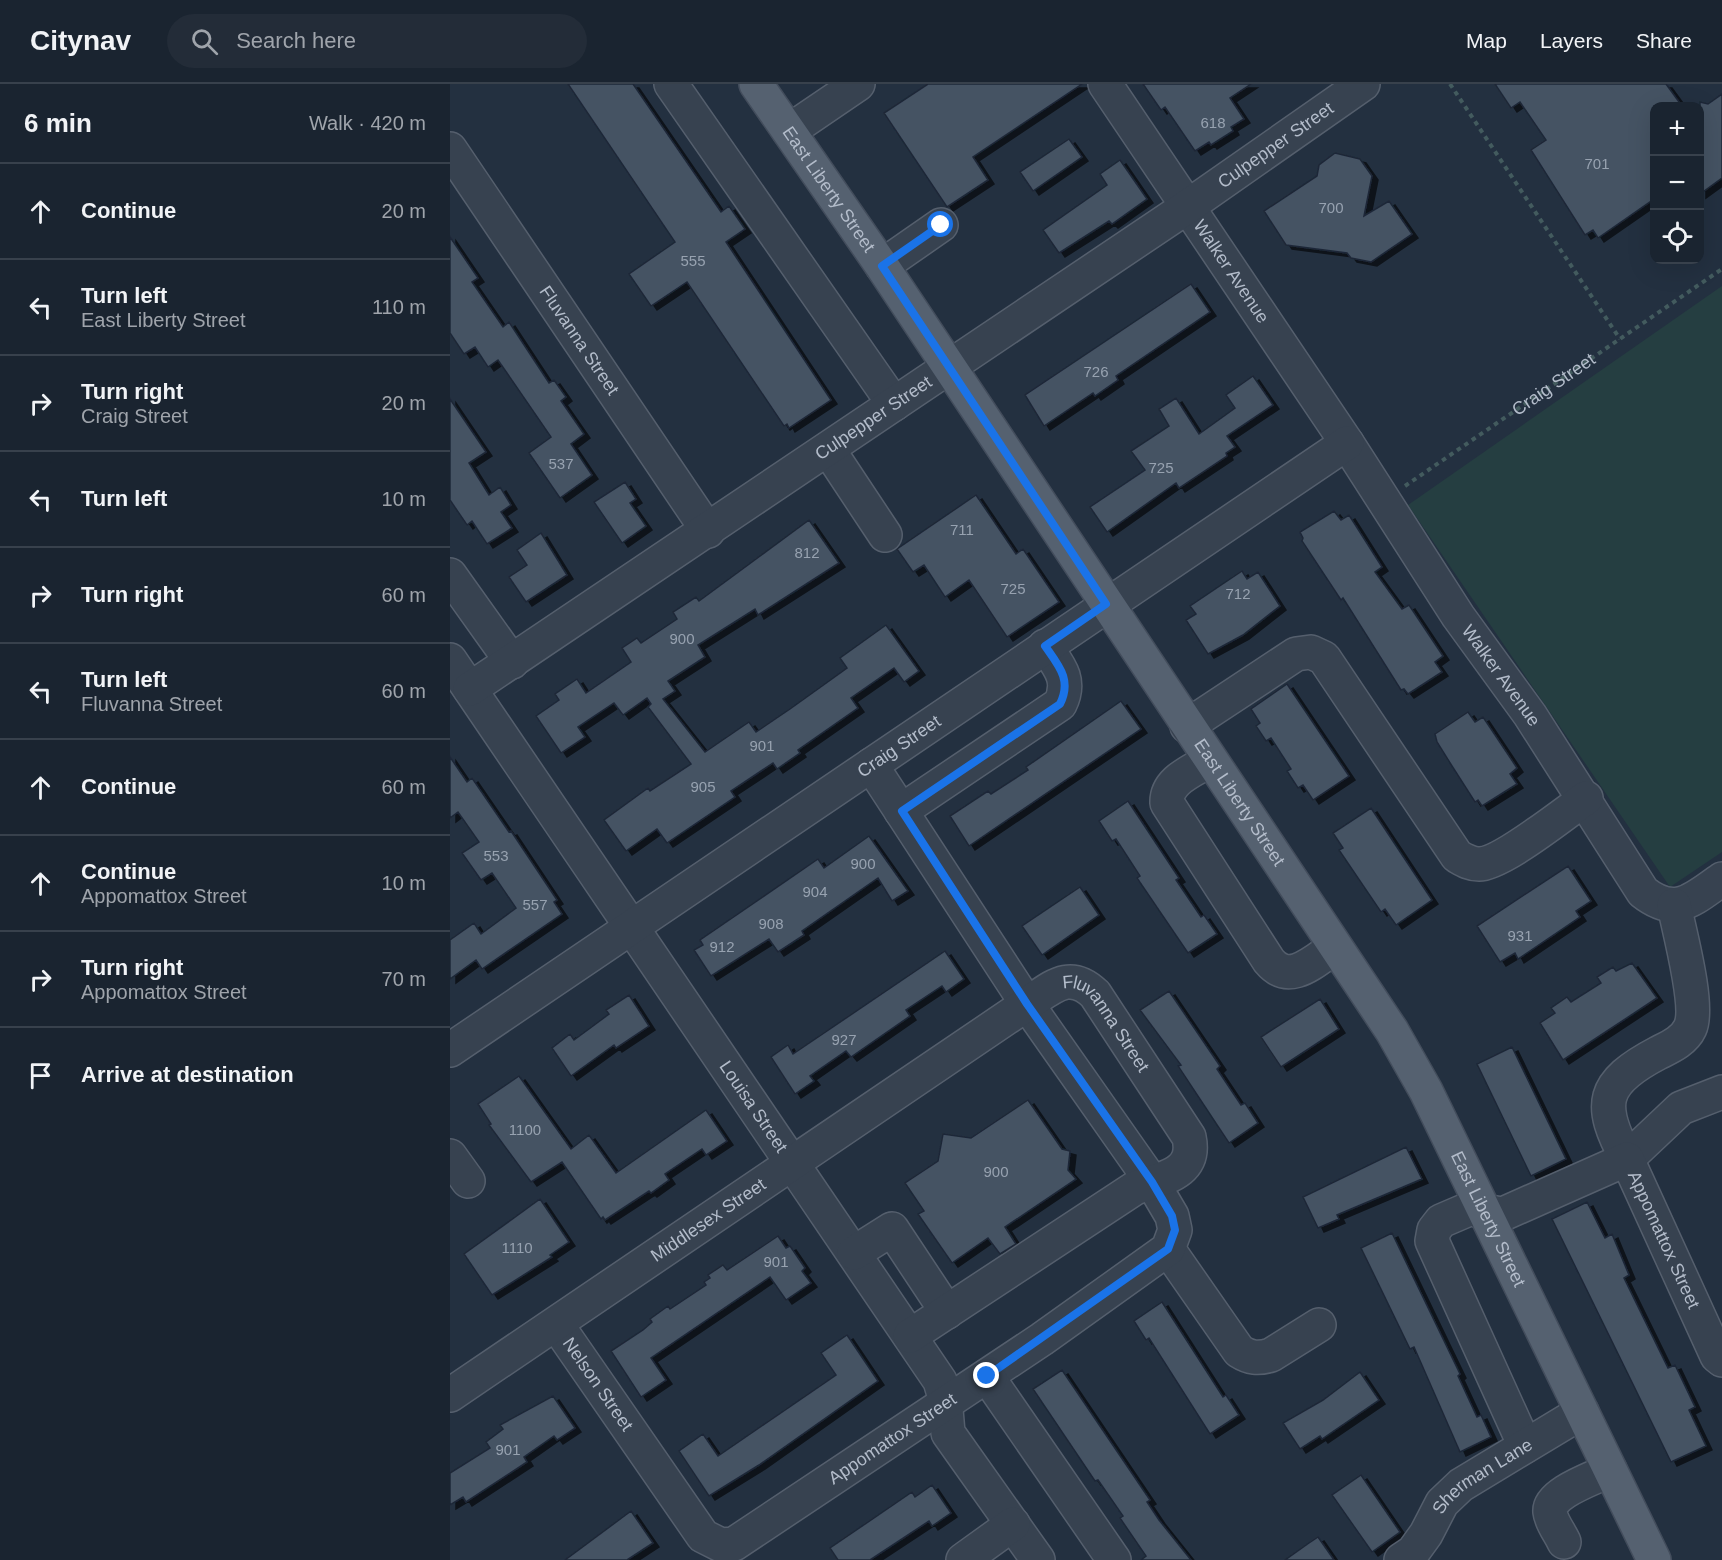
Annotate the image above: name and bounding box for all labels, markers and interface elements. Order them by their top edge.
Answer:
search box [167,14,587,68]
text: Citynav [30,25,131,56]
icon: search [188,25,221,58]
text: Search here [236,28,356,53]
text: Map [1466,29,1507,52]
text: Layers [1540,29,1603,52]
text: Share [1636,29,1692,52]
street label: Culpepper Street [1214,98,1337,192]
map controls [1650,102,1704,264]
button: + [1650,102,1704,156]
text: 6 min [24,108,92,138]
text: Walk · 420 m [309,112,426,134]
house number: 618 [1200,114,1226,131]
street label: East Liberty Street [778,123,879,256]
house number: 701 [1584,155,1610,172]
button: − [1650,156,1704,210]
icon: ahead [24,195,57,228]
text: Continue [81,198,176,223]
house number: 700 [1318,199,1344,216]
text: 20 m [382,200,426,222]
button: locate [1650,210,1704,264]
route start [927,211,953,237]
street label: Walker Avenue [1189,216,1273,327]
house number: 555 [680,252,706,269]
street label: Fluvanna Street [535,282,623,399]
text: Turn left [81,283,167,308]
icon: left [24,291,57,324]
text: 110 m [372,296,426,318]
text: East Liberty Street [81,309,246,331]
street label: Craig Street [1508,349,1599,420]
house number: 726 [1083,363,1109,380]
street label: Culpepper Street [811,372,935,464]
text: Turn right [81,379,183,404]
icon: right [24,387,57,420]
text: 20 m [382,392,426,414]
text: Craig Street [81,405,188,427]
house number: 537 [548,455,574,472]
house number: 725 [1148,459,1174,476]
icon: left [24,483,57,516]
text: Turn left [81,486,167,511]
text: 10 m [382,488,426,510]
house number: 711 [950,521,974,538]
house number: 812 [794,544,820,561]
icon: right [24,579,57,612]
house number: 725 [1000,580,1026,597]
text: Turn right [81,582,183,607]
text: 60 m [382,584,426,606]
house number: 712 [1225,585,1251,602]
street label: Walker Avenue [1458,621,1544,730]
house number: 900 [669,630,695,647]
text: Turn left [81,667,167,692]
icon: left [24,675,57,708]
text: 60 m [382,680,426,702]
text: Fluvanna Street [81,693,222,715]
street label: Craig Street [853,711,944,781]
street label: East Liberty Street [1190,735,1289,870]
house number: 901 [749,737,775,754]
icon: ahead [24,771,57,804]
text: Continue [81,774,176,799]
text: 60 m [382,776,426,798]
house number: 905 [690,778,716,795]
house number: 553 [483,847,509,864]
house number: 900 [850,855,876,872]
text: Continue [81,859,176,884]
icon: ahead [24,867,57,900]
text: 10 m [382,872,426,894]
house number: 904 [802,883,828,900]
text: Appomattox Street [81,885,247,907]
house number: 557 [522,896,548,913]
house number: 908 [758,915,784,932]
house number: 931 [1507,927,1533,944]
house number: 912 [709,938,735,955]
text: Turn right [81,955,183,980]
icon: right [24,963,57,996]
text: 70 m [382,968,426,990]
street label: Fluvanna Street [1062,972,1153,1076]
text: Appomattox Street [81,981,247,1003]
house number: 927 [831,1031,857,1048]
street label: Louisa Street [715,1057,792,1156]
icon: arrive [24,1059,57,1092]
text: Arrive at destination [81,1062,294,1087]
house number: 1100 [509,1121,541,1138]
street label: East Liberty Street [1447,1148,1530,1290]
house number: 900 [983,1163,1009,1180]
street label: Appomattox Street [1624,1168,1704,1312]
street label: Middlesex Street [647,1174,769,1266]
house number: 1110 [501,1239,533,1256]
house number: 901 [763,1253,789,1270]
street label: Nelson Street [559,1334,637,1435]
route end [973,1362,999,1388]
street label: Appomattox Street [825,1389,960,1488]
street label: Sherman Lane [1428,1434,1536,1517]
house number: 901 [495,1441,521,1458]

